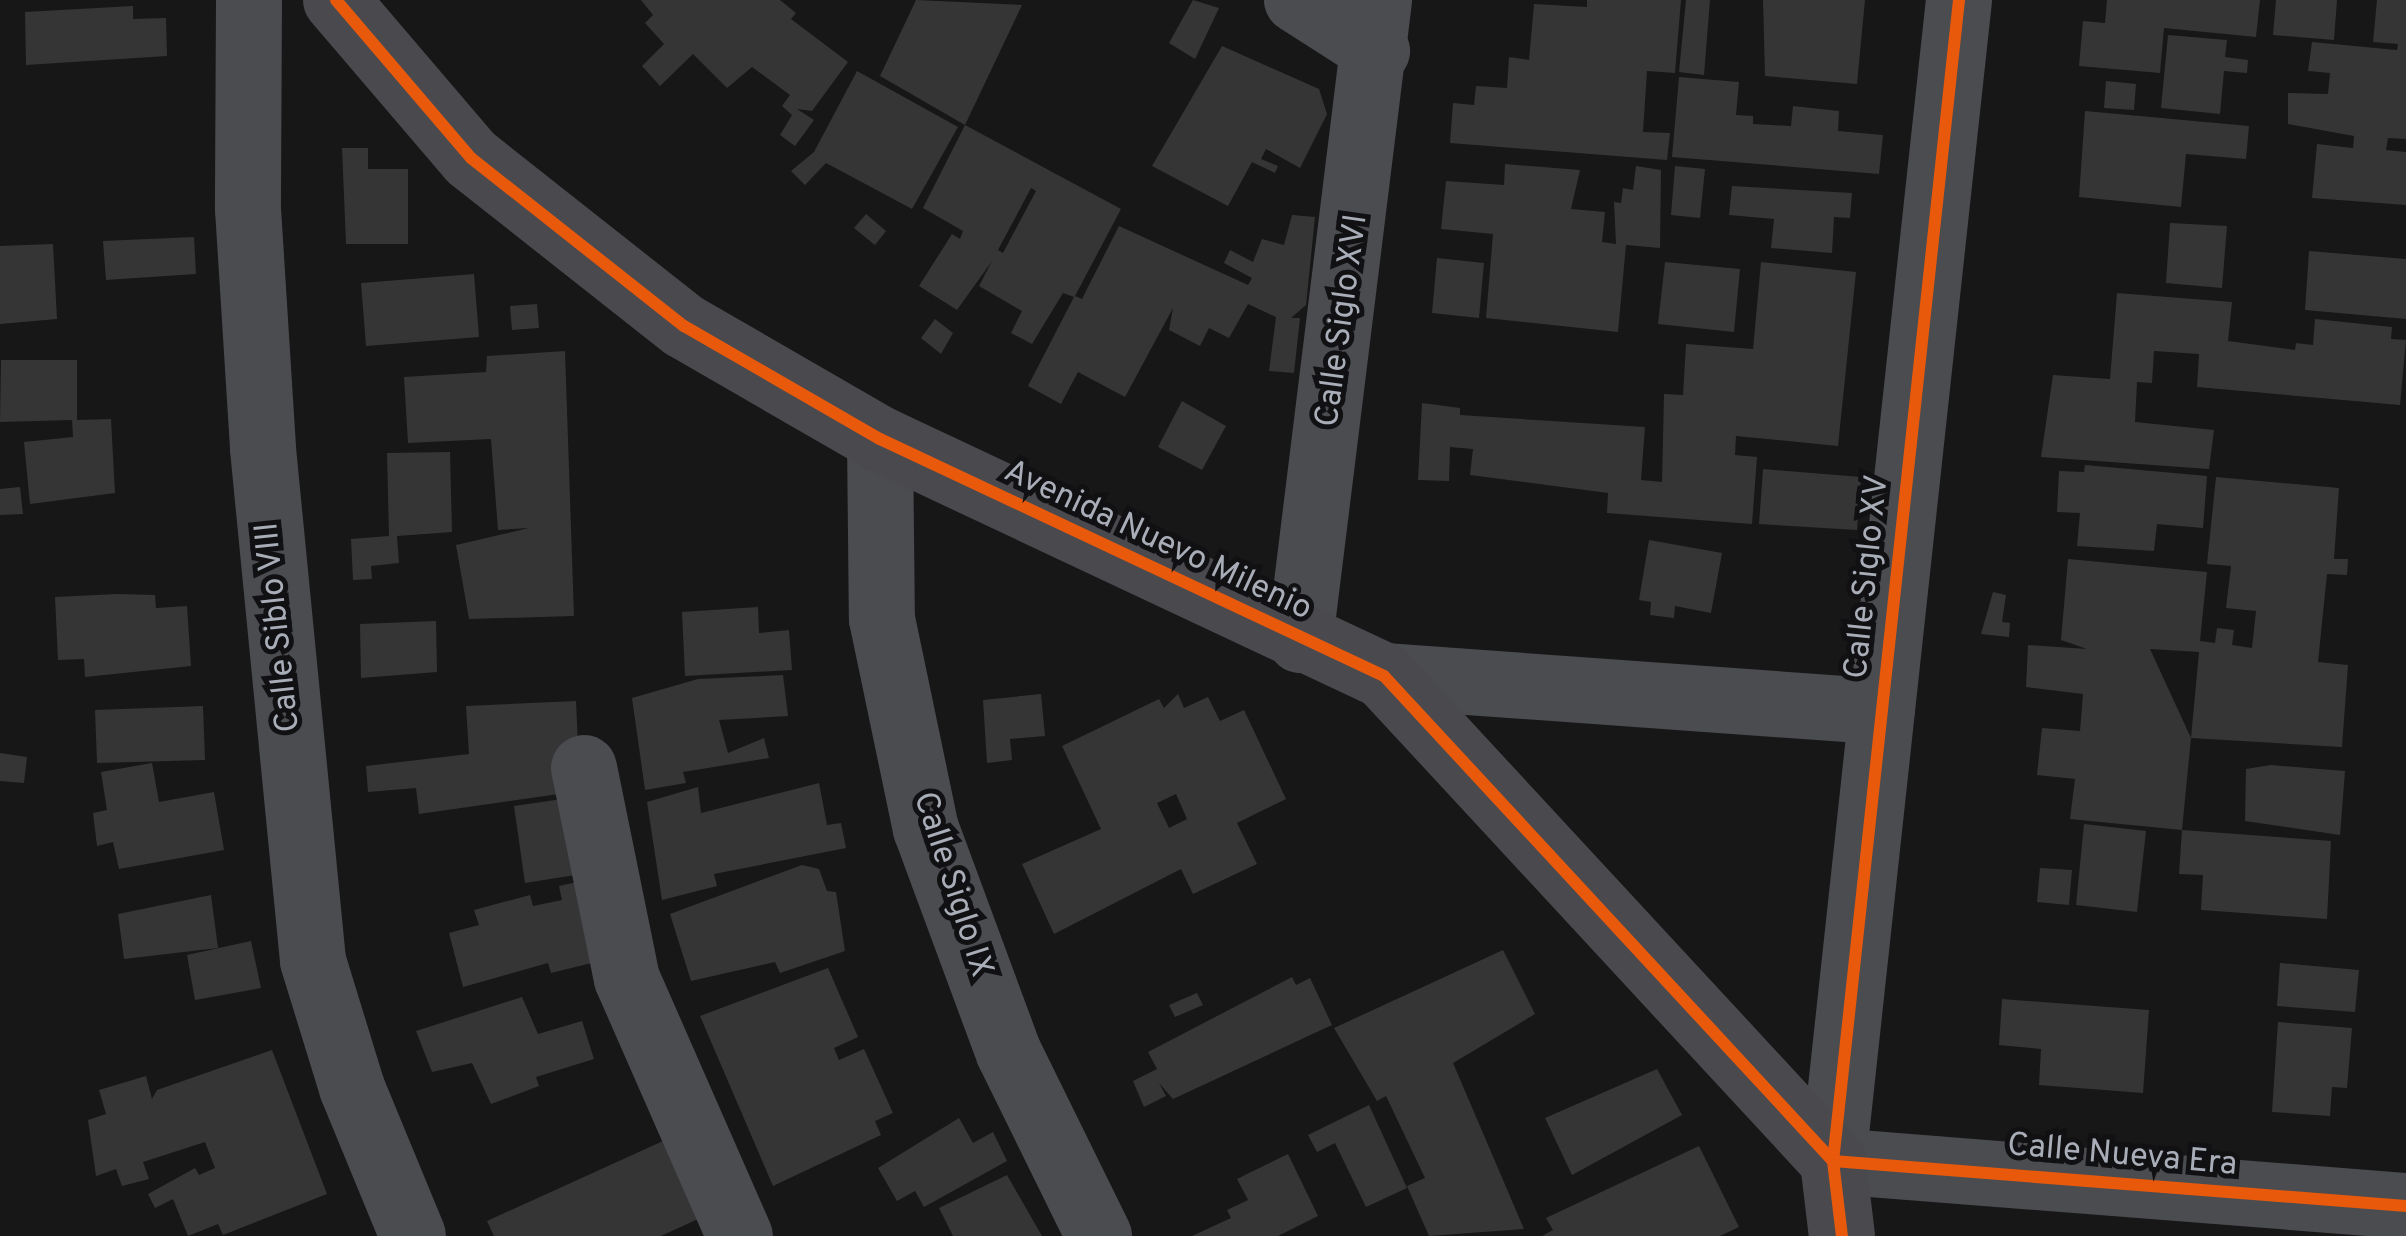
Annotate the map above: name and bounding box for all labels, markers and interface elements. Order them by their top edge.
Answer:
street label: Calle Siglo XVI [1309,212,1379,430]
street label: Avenida Nuevo Milenio [997,453,1317,631]
street label: Calle Siglo XV [1839,473,1899,681]
street label: Calle Siblo VIII [249,519,311,735]
street label: Calle Siglo IX [902,787,1000,983]
street label: Calle Nueva Era [2005,1127,2239,1187]

